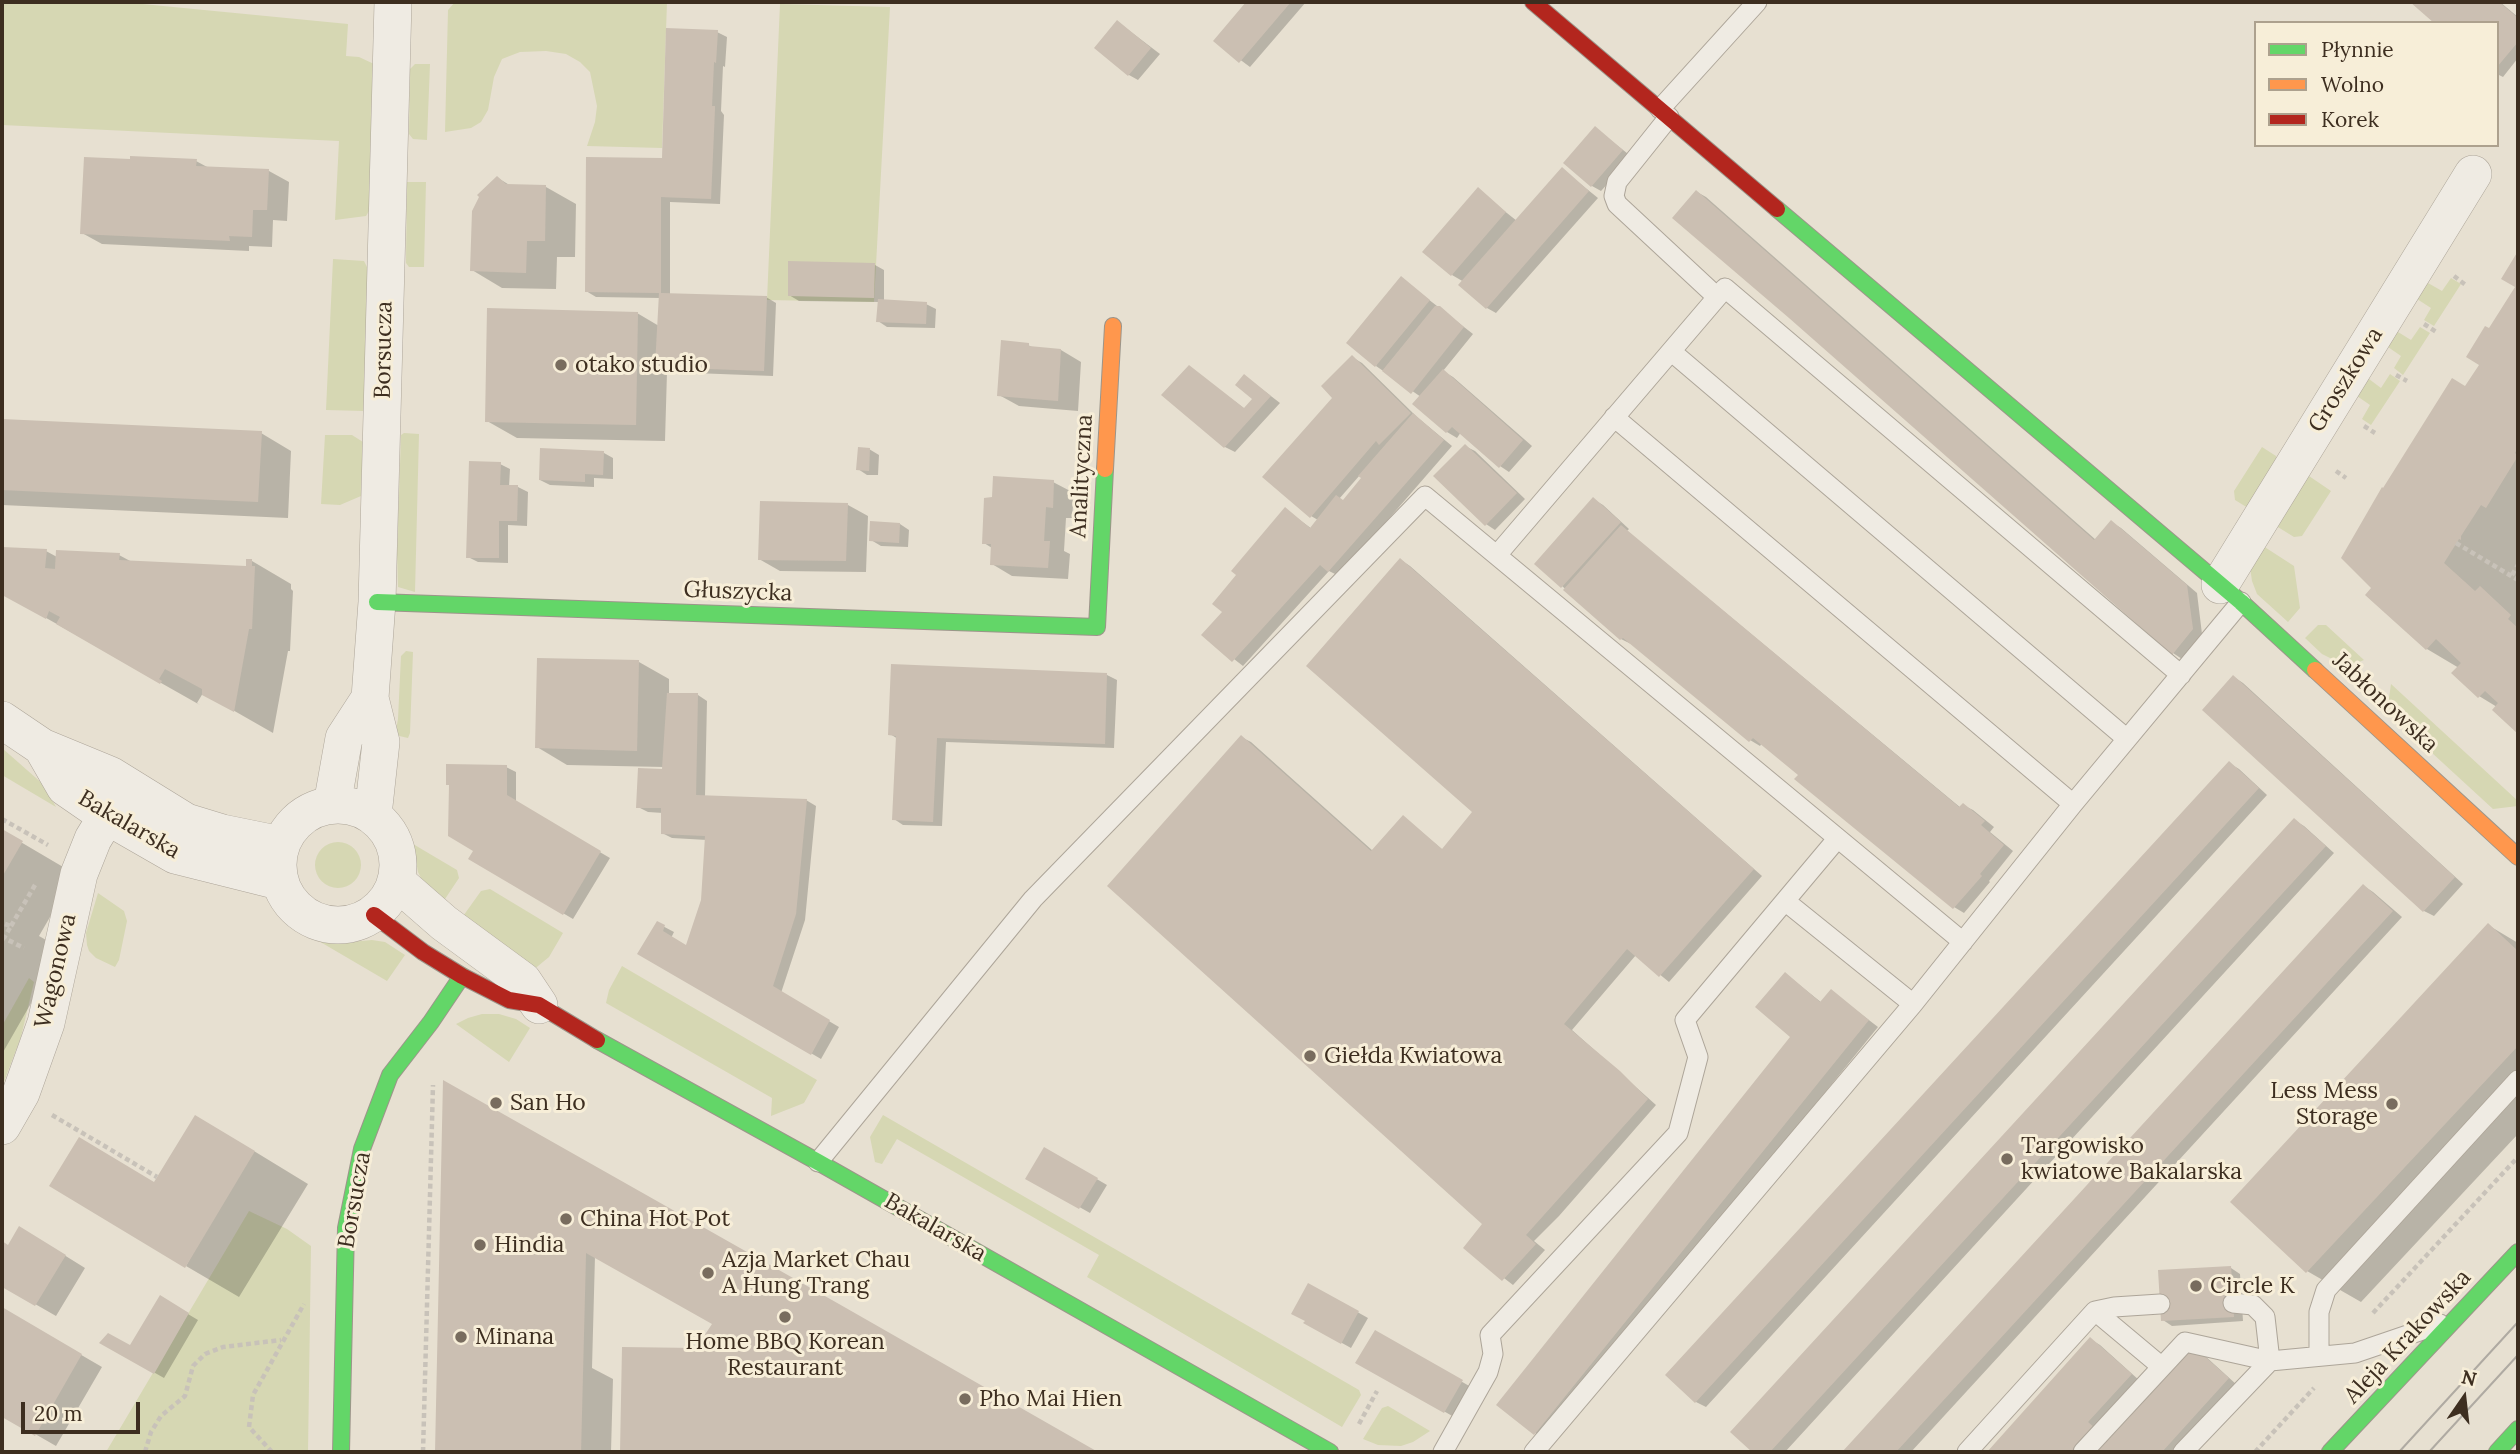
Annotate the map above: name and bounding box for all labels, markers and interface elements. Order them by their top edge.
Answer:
legend [2254,21,2499,147]
text: Płynnie [2321,36,2394,63]
text: Wolno [2321,71,2384,98]
text: Korek [2321,106,2379,133]
street label: Borsucza [369,301,399,399]
street label: Groszkowa [2303,322,2389,438]
place label: otako studio [575,351,708,379]
marker: otako studio [553,357,569,373]
street label: Analityczna [1065,413,1099,539]
street label: Głuszycka [683,576,793,608]
street label: Jabłonowska [2326,647,2444,759]
street label: Bakalarska [73,785,185,865]
street label: Wagonowa [29,911,83,1031]
place label: Giełda Kwiatowa [1324,1042,1502,1070]
marker: Giełda Kwiatowa [1302,1048,1318,1064]
place label: Less Mess Storage [2270,1077,2378,1131]
place label: San Ho [510,1089,586,1117]
marker: San Ho [488,1095,504,1111]
marker: Less Mess Storage [2384,1096,2400,1112]
place label: Targowisko kwiatowe Bakalarska [2021,1132,2242,1186]
street label: Borsucza [333,1149,377,1251]
marker: Targowisko kwiatowe Bakalarska [1999,1151,2015,1167]
street label: Bakalarska [879,1188,991,1268]
place label: China Hot Pot [580,1205,730,1233]
marker: China Hot Pot [558,1211,574,1227]
place label: Hindia [494,1231,564,1259]
marker: Hindia [472,1237,488,1253]
place label: Azja Market Chau A Hung Trang [722,1246,910,1300]
street label: Aleja Krakowska [2339,1264,2477,1410]
marker: Azja Market Chau A Hung Trang [700,1265,716,1281]
place label: Circle K [2210,1272,2295,1300]
marker: Circle K [2188,1278,2204,1294]
marker: Home BBQ Korean Restaurant [777,1309,793,1325]
place label: Minana [475,1323,554,1351]
place label: Home BBQ Korean Restaurant [685,1328,885,1382]
marker: Minana [453,1329,469,1345]
north arrow [2429,1363,2499,1433]
text: N [2459,1364,2479,1391]
place label: Pho Mai Hien [979,1385,1122,1413]
scale bar [24,1388,144,1432]
marker: Pho Mai Hien [957,1391,973,1407]
text: 20 m [34,1400,83,1427]

